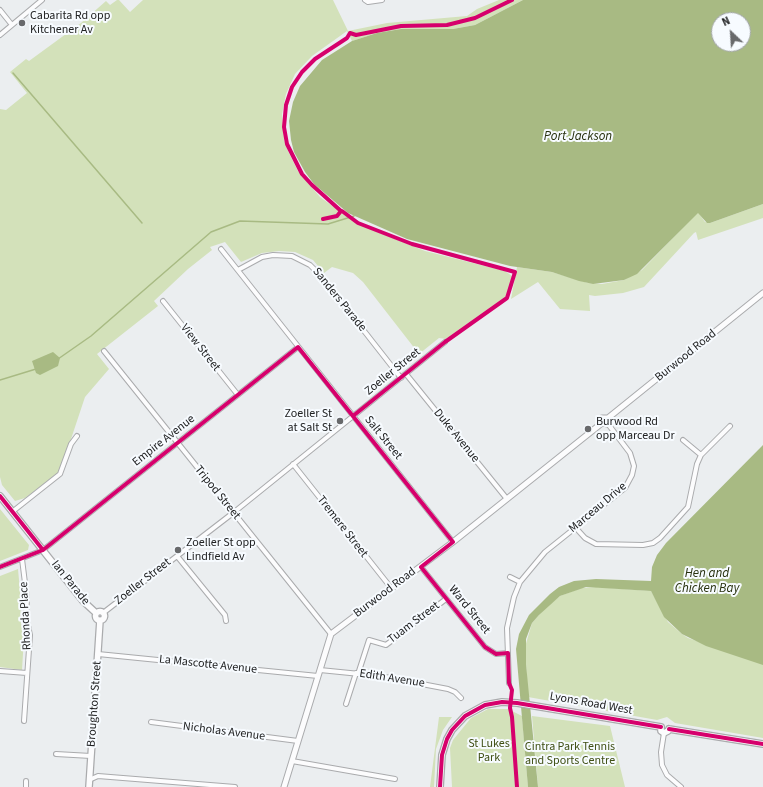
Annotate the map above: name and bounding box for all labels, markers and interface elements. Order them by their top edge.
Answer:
place label: Cabarita Rd opp Kitchener Av [30,9,110,37]
north arrow [711,12,751,52]
text: N [720,13,733,30]
marker: Cabarita Rd opp Kitchener Av [17,18,27,28]
water label: Port Jackson [544,129,612,145]
street label: Sanders Parade [309,265,369,335]
street label: View Street [177,321,223,375]
street label: Burwood Road [653,327,719,385]
street label: Zoeller Street [362,345,424,399]
street label: Duke Avenue [430,406,482,466]
place label: Zoeller St at Salt St [285,407,332,435]
street label: Empire Avenue [130,412,198,470]
street label: Salt Street [361,413,405,463]
place label: Burwood Rd opp Marceau Dr [596,415,675,443]
marker: Zoeller St at Salt St [335,416,345,426]
marker: Burwood Rd opp Marceau Dr [583,424,593,434]
street label: Tripod Street [191,463,243,523]
street label: Marceau Drive [566,480,630,536]
street label: Tremere Street [313,493,371,561]
place label: Zoeller St opp Lindfield Av [186,536,256,564]
marker: Zoeller St opp Lindfield Av [173,545,183,555]
street label: Zoeller Street [112,556,174,608]
street label: Ian Parade [48,558,92,608]
street label: Burwood Road [351,565,419,621]
water label: Hen and Chicken Bay [675,566,739,597]
street label: Rhonda Place [17,581,35,651]
street label: Ward Street [445,583,493,637]
street label: Tuam Street [385,599,443,647]
street label: La Mascotte Avenue [158,653,258,677]
street label: Broughton Street [85,661,105,747]
street label: Edith Avenue [358,667,426,691]
street label: Lyons Road West [548,690,634,718]
street label: Nicholas Avenue [182,720,266,744]
park label: St Lukes Park [468,737,510,765]
park label: Cintra Park Tennis and Sports Centre [525,740,615,768]

